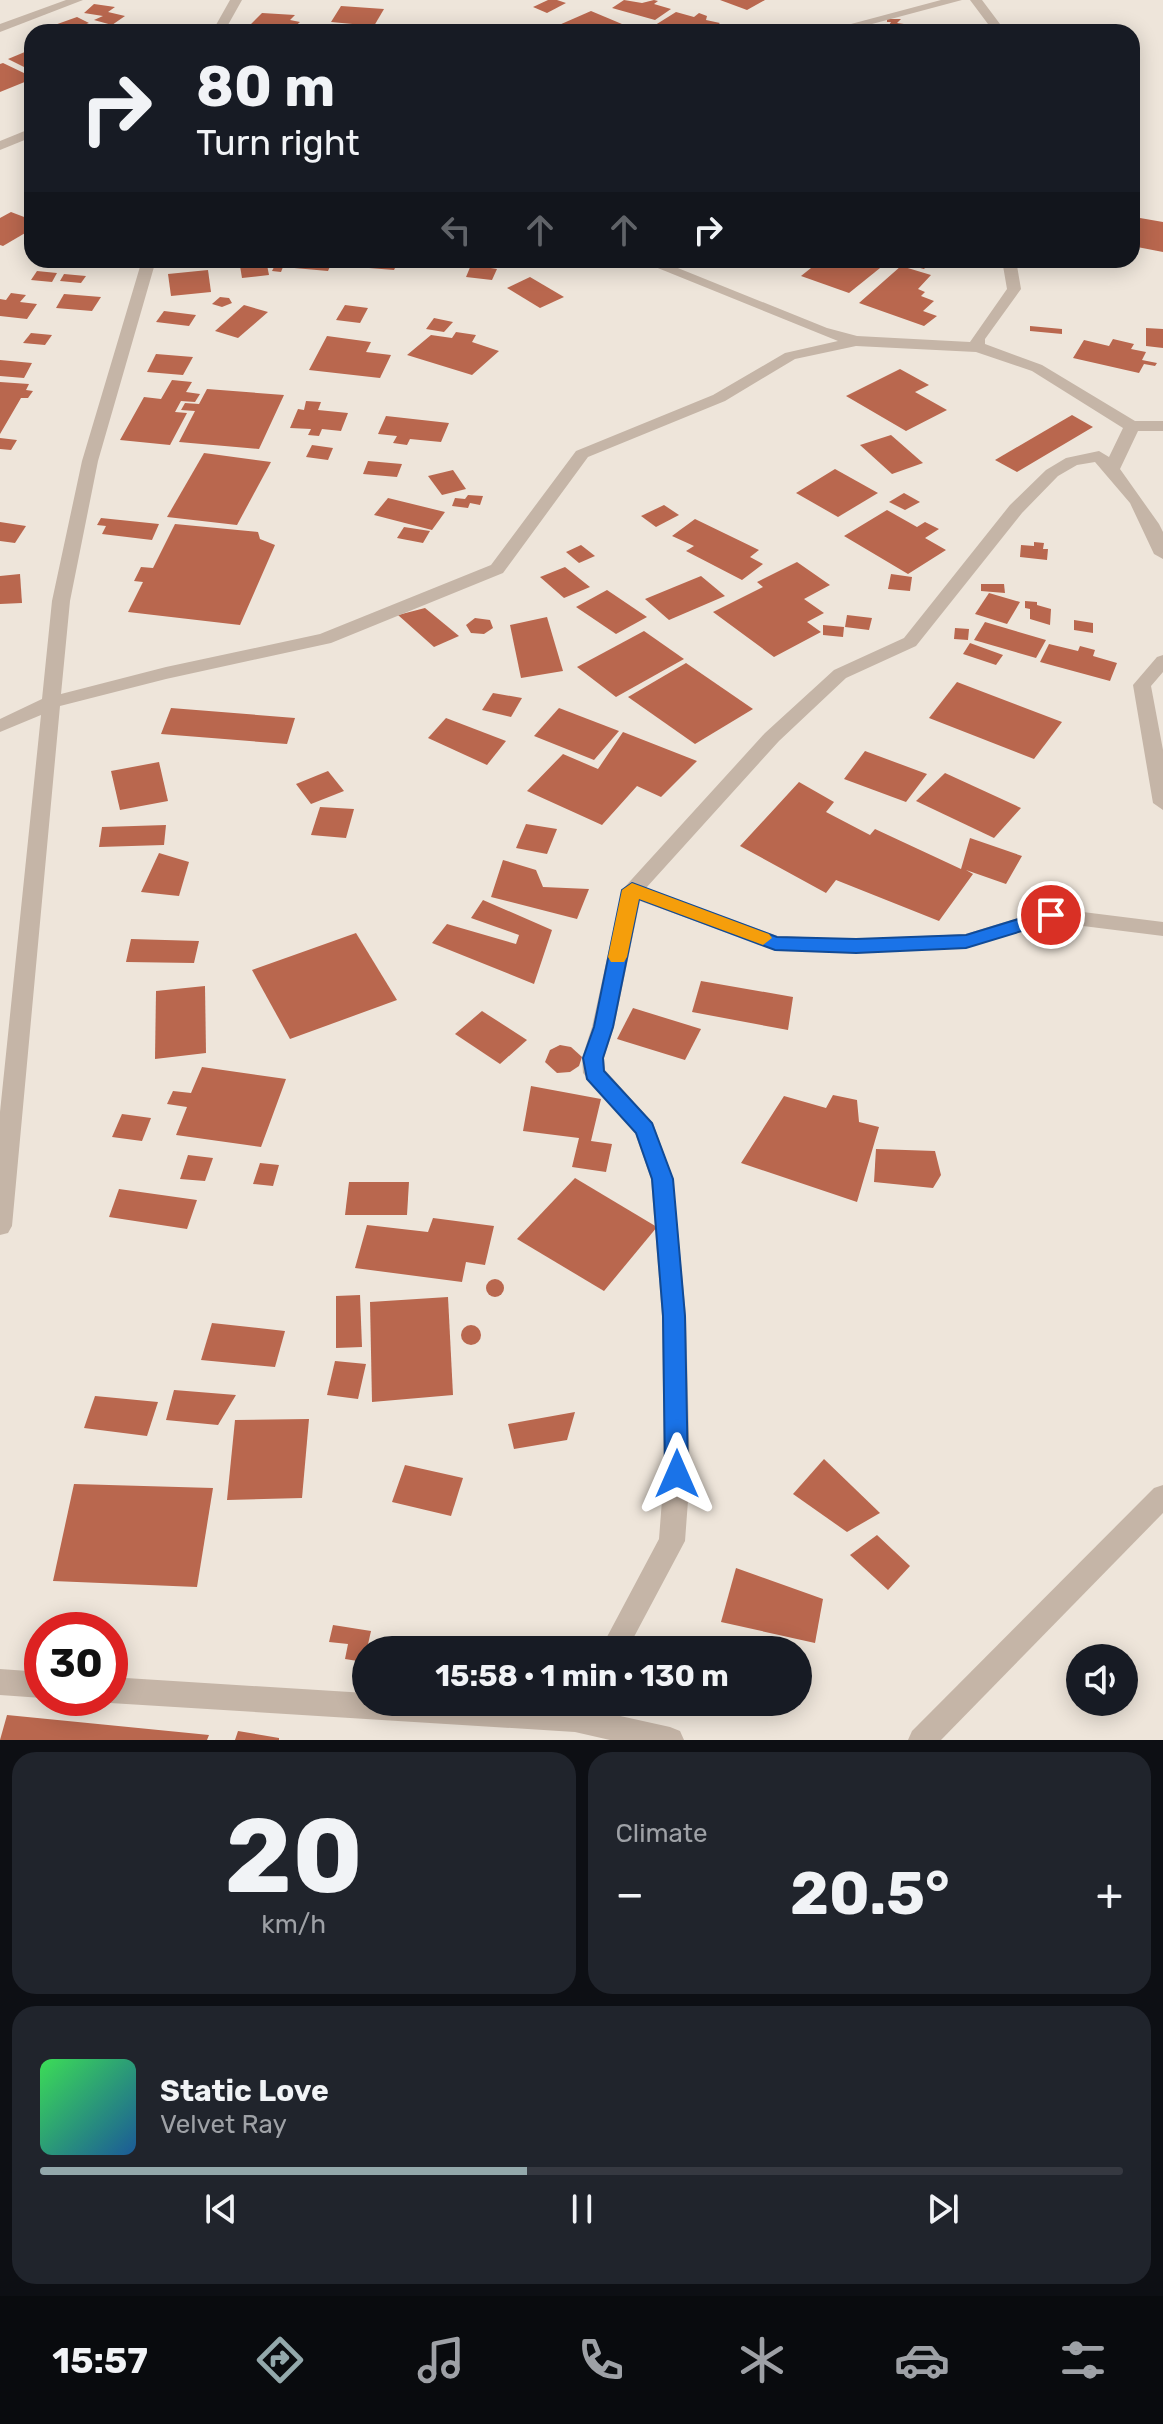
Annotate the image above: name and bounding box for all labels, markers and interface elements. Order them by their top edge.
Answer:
text: 80 m [196,54,335,120]
icon: right [64,56,168,160]
text: Turn right [196,121,360,164]
icon: left [434,208,478,252]
icon: ahead [518,208,562,252]
icon: ahead [602,208,646,252]
icon: right [686,208,730,252]
pin [1017,881,1085,949]
icon: arrive [1029,893,1073,937]
position arrow [635,1432,719,1516]
speed limit sign: 30 [24,1612,128,1716]
map controls [1066,1644,1138,1716]
button: sound [1066,1644,1138,1716]
text: 15:58 · 1 min · 130 m [435,1658,729,1694]
text: 20 [225,1795,363,1918]
text: Climate [616,1818,708,1849]
text: 20.5° [790,1858,950,1929]
text: − [616,1868,644,1920]
text: + [1096,1868,1123,1920]
text: km/h [261,1909,326,1940]
text: Static Love [160,2073,329,2109]
text: Velvet Ray [160,2109,287,2140]
icon: previous [199,2187,243,2231]
icon: pause [560,2187,604,2231]
icon: next [921,2187,965,2231]
icon: directions [252,2332,308,2388]
icon: music [413,2332,469,2388]
icon: phone [573,2332,629,2388]
icon: climate [734,2332,790,2388]
icon: car [894,2332,950,2388]
icon: filters [1055,2332,1111,2388]
text: 15:57 [52,2339,148,2382]

